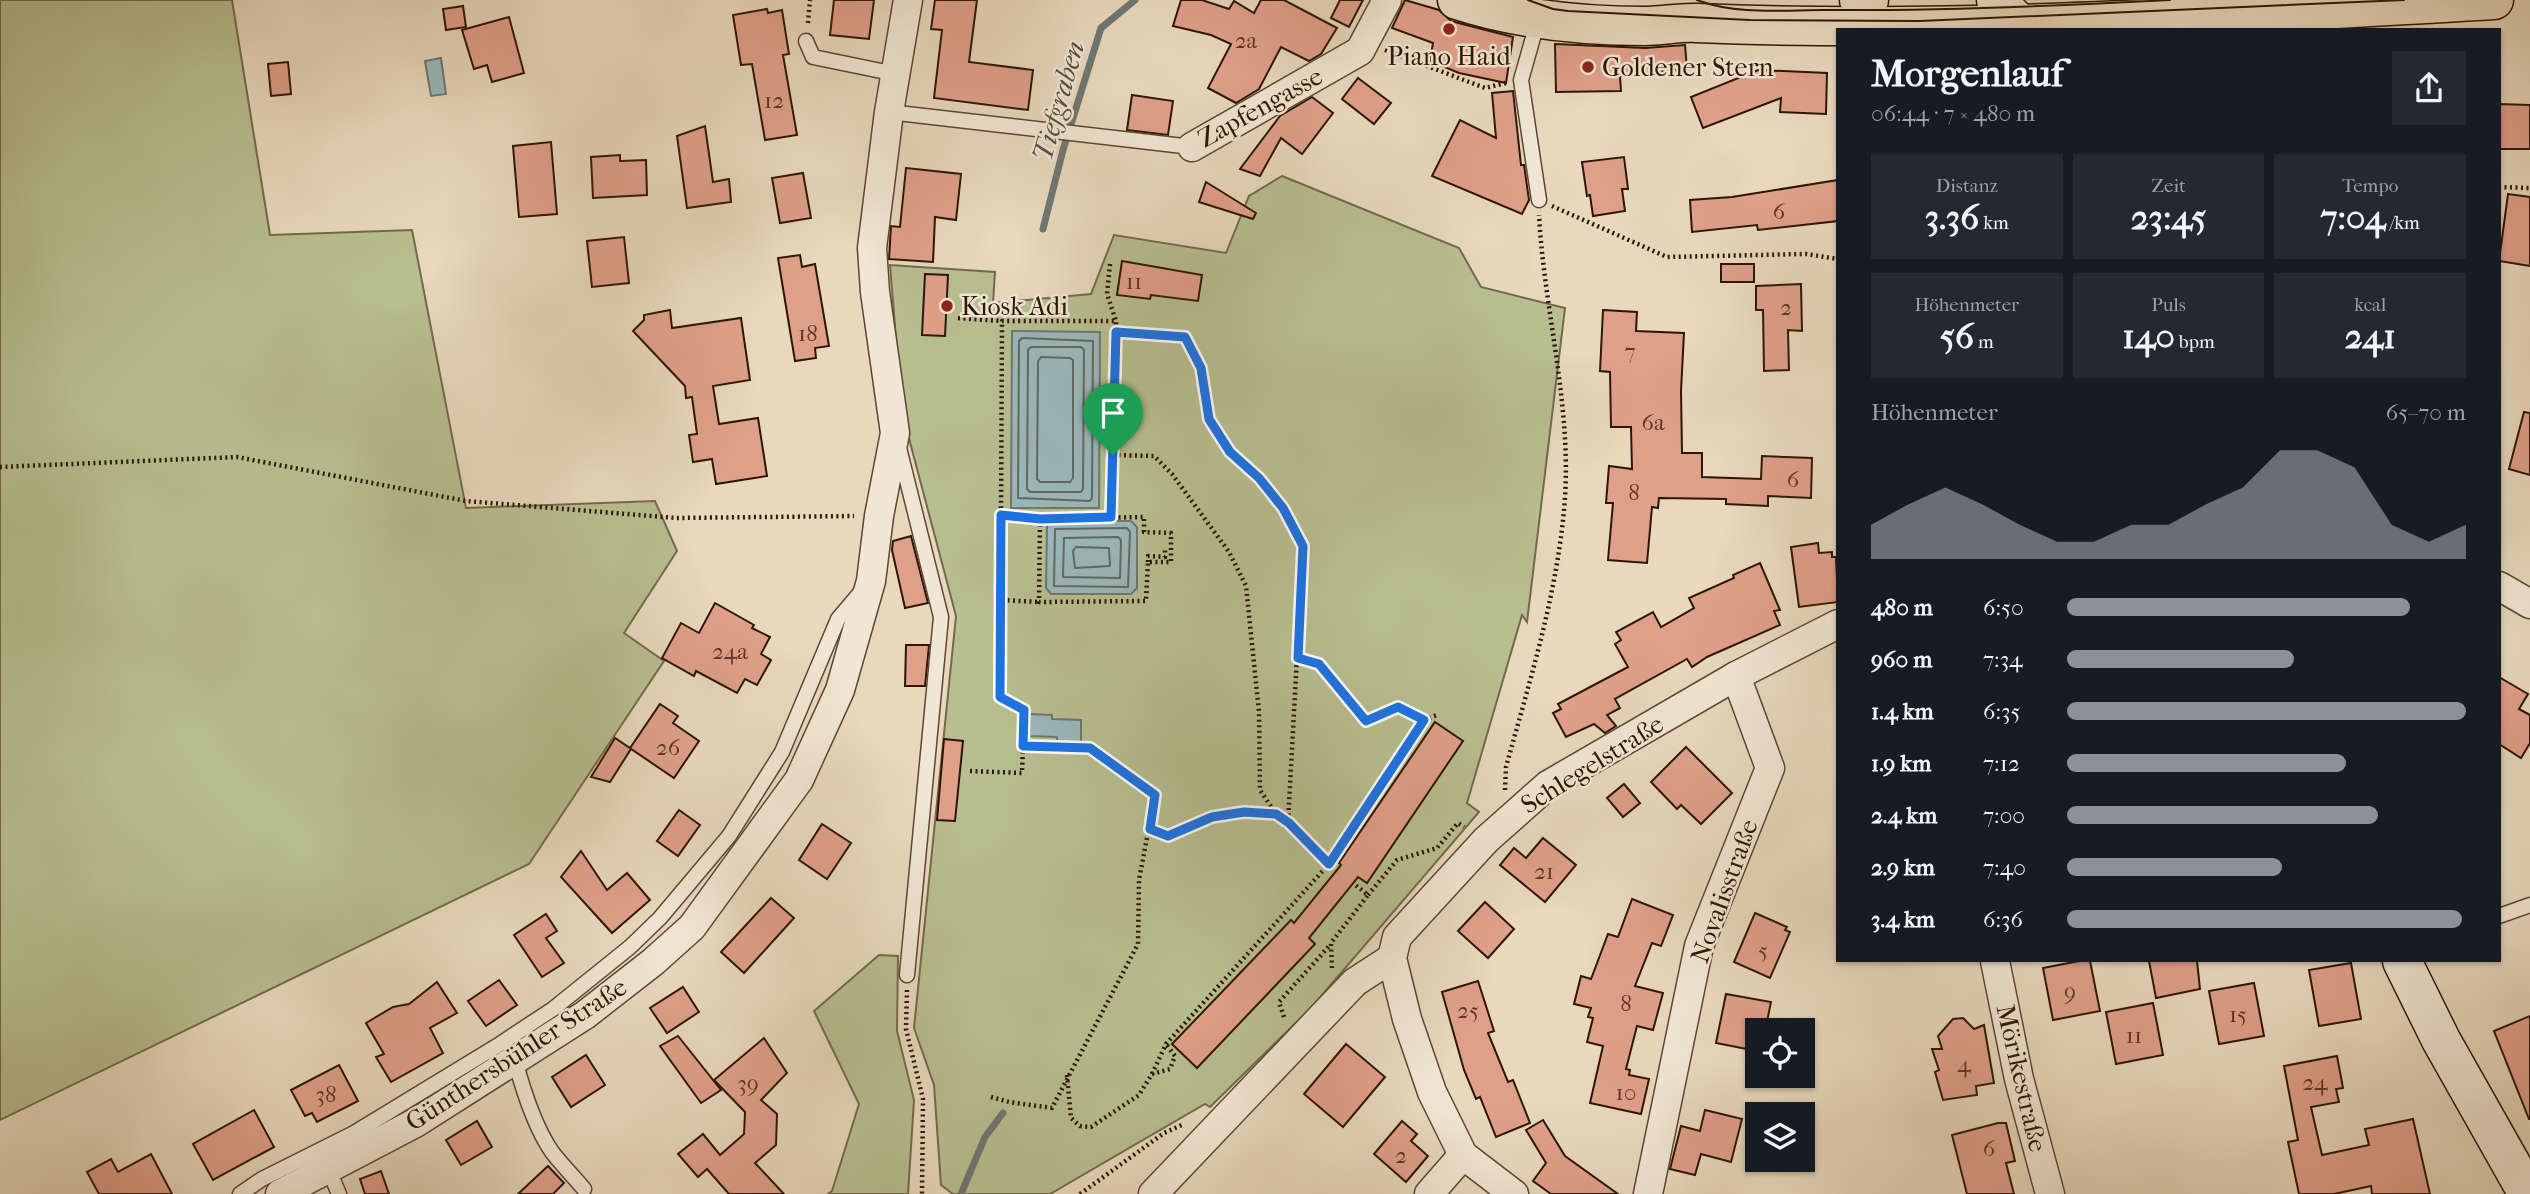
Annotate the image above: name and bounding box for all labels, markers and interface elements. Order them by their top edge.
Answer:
marker: Piano Haid [1441,21,1457,37]
house number: 2a [1235,27,1258,54]
water label: Tiefgraben [1026,37,1091,165]
place label: Piano Haid [1387,41,1512,72]
text: Morgenlauf [1871,51,2064,96]
button: share [2392,51,2466,125]
place label: Goldener Stern [1602,52,1774,83]
marker: Goldener Stern [1580,59,1596,75]
street label: Zapfengasse [1193,60,1328,154]
house number: 12 [764,87,784,114]
text: 06:44 · 7 × 480 m [1871,100,2035,127]
text: Distanz [1936,175,1998,197]
text: Zeit [2151,175,2186,197]
text: Tempo [2342,175,2398,197]
text: 3.36 [1925,197,1979,238]
text: 23:45 [2131,197,2206,238]
text: 7:04 [2321,197,2386,238]
house number: 6 [1773,198,1786,225]
text: km [1979,212,2009,234]
text: /km [2386,212,2420,234]
house number: 11 [1126,268,1142,295]
place label: Kiosk Adi [961,291,1068,322]
house number: 2 [1780,294,1792,321]
text: Höhenmeter [1915,294,2019,316]
text: Puls [2151,294,2186,316]
text: kcal [2354,294,2386,316]
marker: Kiosk Adi [939,298,955,314]
text: 56 [1940,316,1974,357]
text: 140 [2122,316,2175,357]
text: 241 [2345,316,2396,357]
house number: 18 [798,320,818,347]
text: m [1974,331,1994,353]
text: bpm [2175,331,2215,353]
house number: 7 [1624,338,1636,365]
pin [1083,383,1143,455]
icon: arrive [1094,394,1132,432]
text: Höhenmeter [1871,399,1998,426]
text: 65–70 m [2386,399,2466,426]
house number: 6a [1641,409,1665,436]
house number: 6 [1787,466,1800,493]
house number: 8 [1628,479,1640,506]
text: 480 m [1871,594,1933,621]
text: 6:50 [1983,594,2024,621]
house number: 24a [712,638,748,665]
text: 960 m [1871,646,1932,673]
text: 7:34 [1983,646,2023,673]
text: 1.4 km [1871,698,1934,725]
text: 6:35 [1983,698,2020,725]
street label: Schlegelstraße [1515,708,1669,821]
house number: 26 [656,734,681,761]
text: 1.9 km [1871,750,1931,777]
text: 7:12 [1983,750,2020,777]
text: 2.4 km [1871,802,1937,829]
text: 7:00 [1983,802,2025,829]
street label: Novalisstraße [1684,815,1765,967]
text: 2.9 km [1871,854,1935,881]
text: 7:40 [1983,854,2026,881]
house number: 21 [1534,858,1554,885]
text: 3.4 km [1871,906,1935,933]
text: 6:36 [1983,906,2023,933]
house number: 5 [1758,937,1768,964]
street label: Günthersbühler Straße [400,971,633,1138]
house number: 9 [2064,978,2076,1005]
house number: 8 [1620,990,1632,1017]
house number: 25 [1457,997,1479,1024]
street label: Mörikestraße [1990,1001,2054,1155]
house number: 15 [2229,1001,2247,1028]
map controls [1745,1018,1815,1172]
button: locate [1745,1018,1815,1088]
house number: 11 [2126,1022,2142,1049]
house number: 4 [1957,1051,1972,1078]
house number: 24 [2302,1069,2329,1096]
house number: 39 [737,1070,759,1097]
house number: 10 [1616,1079,1636,1106]
house number: 38 [316,1081,337,1108]
button: layers [1745,1102,1815,1172]
house number: 6 [1983,1135,1996,1162]
house number: 2 [1395,1142,1407,1169]

